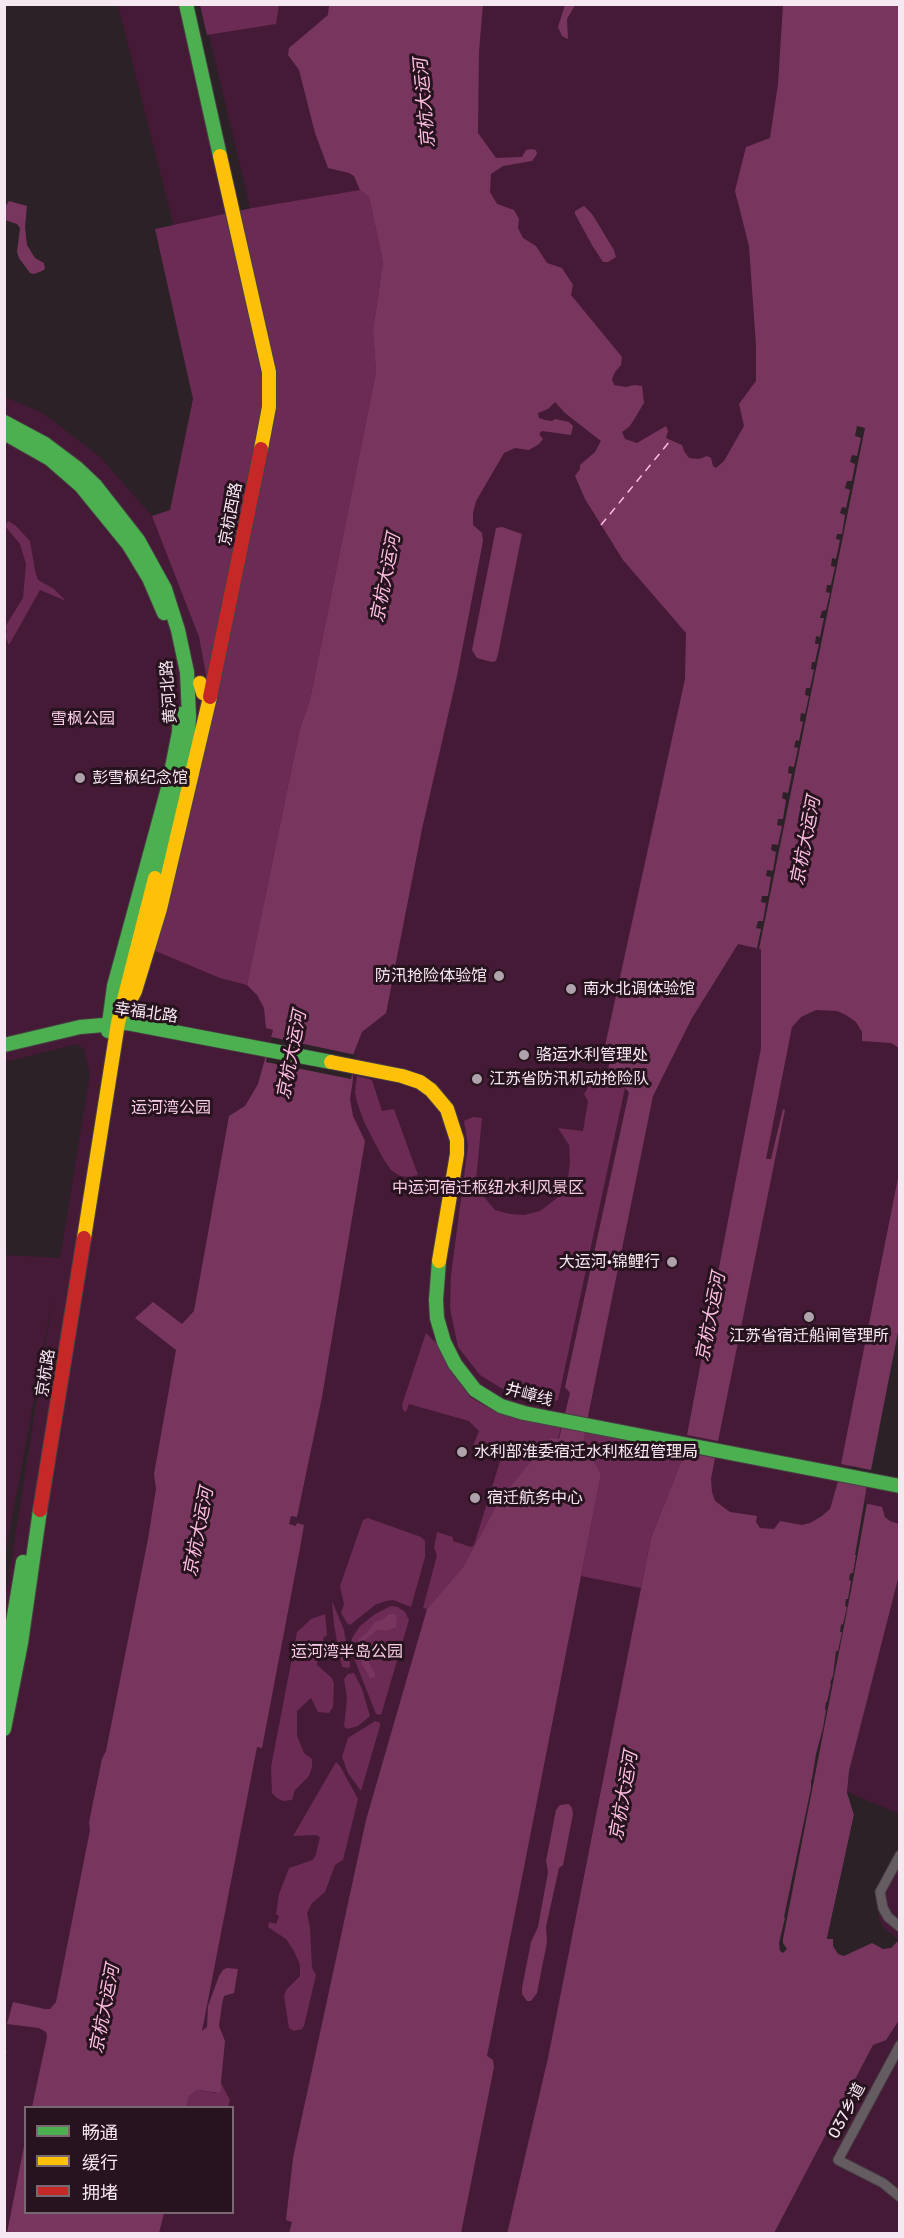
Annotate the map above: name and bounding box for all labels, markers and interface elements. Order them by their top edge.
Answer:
water label: 京杭大运河 [410,57,440,149]
street label: 京杭西路 [215,481,247,547]
water label: 京杭大运河 [367,532,405,624]
street label: 黄河北路 [157,659,181,725]
park label: 雪枫公园 [51,709,115,729]
place label: 彭雪枫纪念馆 [92,768,188,788]
marker: 彭雪枫纪念馆 [73,771,87,785]
water label: 京杭大运河 [787,795,825,887]
place label: 防汛抢险体验馆 [375,966,487,986]
marker: 防汛抢险体验馆 [492,969,506,983]
place label: 南水北调体验馆 [583,979,695,999]
marker: 南水北调体验馆 [564,982,578,996]
street label: 幸福北路 [113,999,179,1027]
water label: 京杭大运河 [273,1009,311,1101]
place label: 骆运水利管理处 [536,1045,648,1065]
marker: 骆运水利管理处 [517,1048,531,1062]
place label: 江苏省防汛机动抢险队 [489,1069,649,1089]
marker: 江苏省防汛机动抢险队 [470,1072,484,1086]
park label: 运河湾公园 [131,1098,211,1118]
park label: 中运河宿迁枢纽水利风景区 [392,1178,584,1198]
place label: 大运河·锦鲤行 [559,1252,660,1272]
marker: 大运河·锦鲤行 [665,1255,679,1269]
water label: 京杭大运河 [692,1271,730,1363]
marker: 江苏省宿迁船闸管理所 [802,1310,816,1324]
place label: 江苏省宿迁船闸管理所 [729,1326,889,1346]
street label: 京杭路 [33,1348,59,1398]
street label: 井嶂线 [503,1380,555,1410]
place label: 水利部淮委宿迁水利枢纽管理局 [474,1442,698,1462]
marker: 水利部淮委宿迁水利枢纽管理局 [455,1445,469,1459]
water label: 京杭大运河 [180,1486,218,1578]
place label: 宿迁航务中心 [487,1488,583,1508]
marker: 宿迁航务中心 [468,1491,482,1505]
park label: 运河湾半岛公园 [291,1642,403,1662]
water label: 京杭大运河 [606,1750,642,1842]
water label: 京杭大运河 [86,1963,124,2055]
street label: 037乡道 [824,2080,870,2142]
legend [24,2106,234,2214]
text: 畅通 [82,2122,118,2144]
text: 缓行 [82,2152,118,2174]
text: 拥堵 [82,2182,118,2204]

